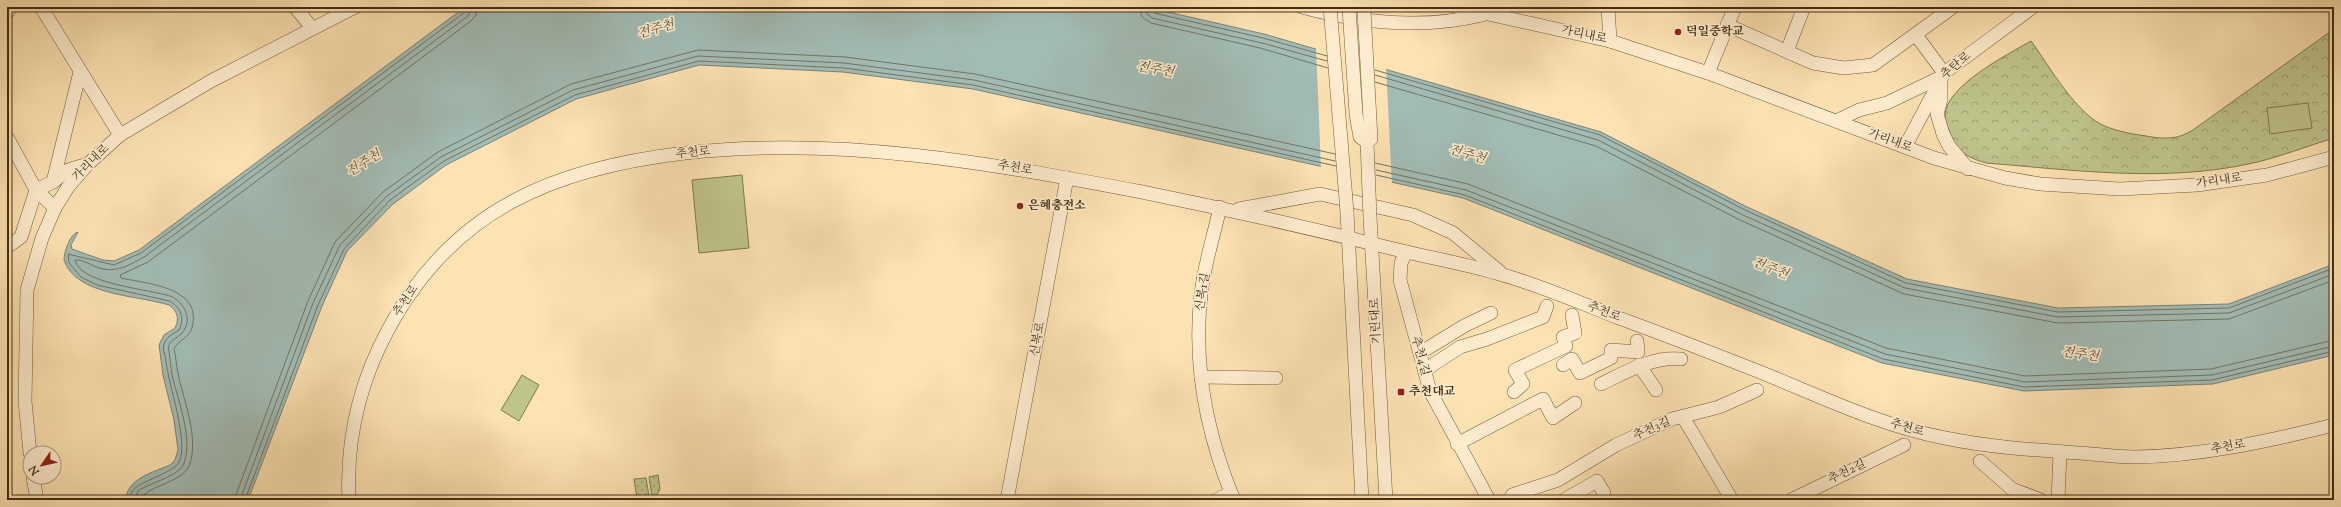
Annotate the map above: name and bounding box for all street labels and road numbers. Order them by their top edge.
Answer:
street label: 가리내로 [1559,21,1609,49]
street label: 추탄로 [1937,48,1975,84]
street label: 가리내로 [1865,125,1915,158]
street label: 가리내로 [68,140,114,186]
street label: 추천로 [675,142,712,164]
street label: 추천로 [996,156,1034,180]
street label: 가리내로 [2195,169,2244,193]
street label: 신복1길 [1191,271,1215,313]
street label: 추천로 [389,281,423,320]
street label: 기린대로 [1366,297,1386,345]
street label: 추천로 [1585,297,1624,327]
street label: 신복로 [1026,320,1050,358]
street label: 추천4길 [1406,334,1434,378]
street label: 추천3길 [1630,413,1674,445]
street label: 추천로 [1888,415,1927,442]
street label: 추천로 [2209,435,2247,459]
street label: 추천2길 [1825,455,1869,489]

